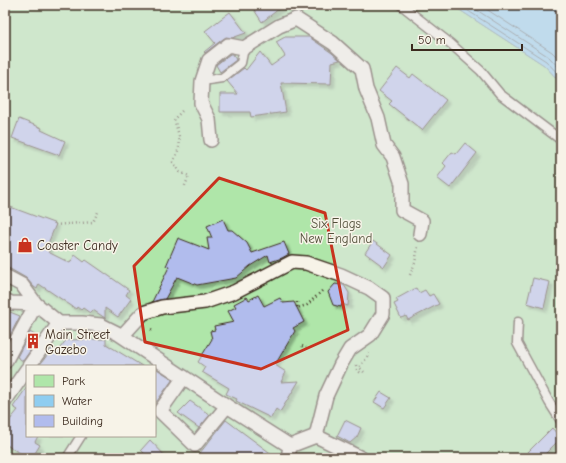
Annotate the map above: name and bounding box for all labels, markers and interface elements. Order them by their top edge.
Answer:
scale bar [412,26,522,52]
text: 50 m [418,33,446,47]
park label: Six Flags New England [300,216,372,246]
shop icon: Coaster Candy [16,236,34,254]
place label: Coaster Candy [37,238,118,253]
place label: Main Street Gazebo [45,327,111,357]
building icon: Main Street Gazebo [24,332,42,350]
legend [26,365,156,437]
text: Park [62,374,85,388]
text: Water [62,394,92,408]
text: Building [62,414,103,428]

